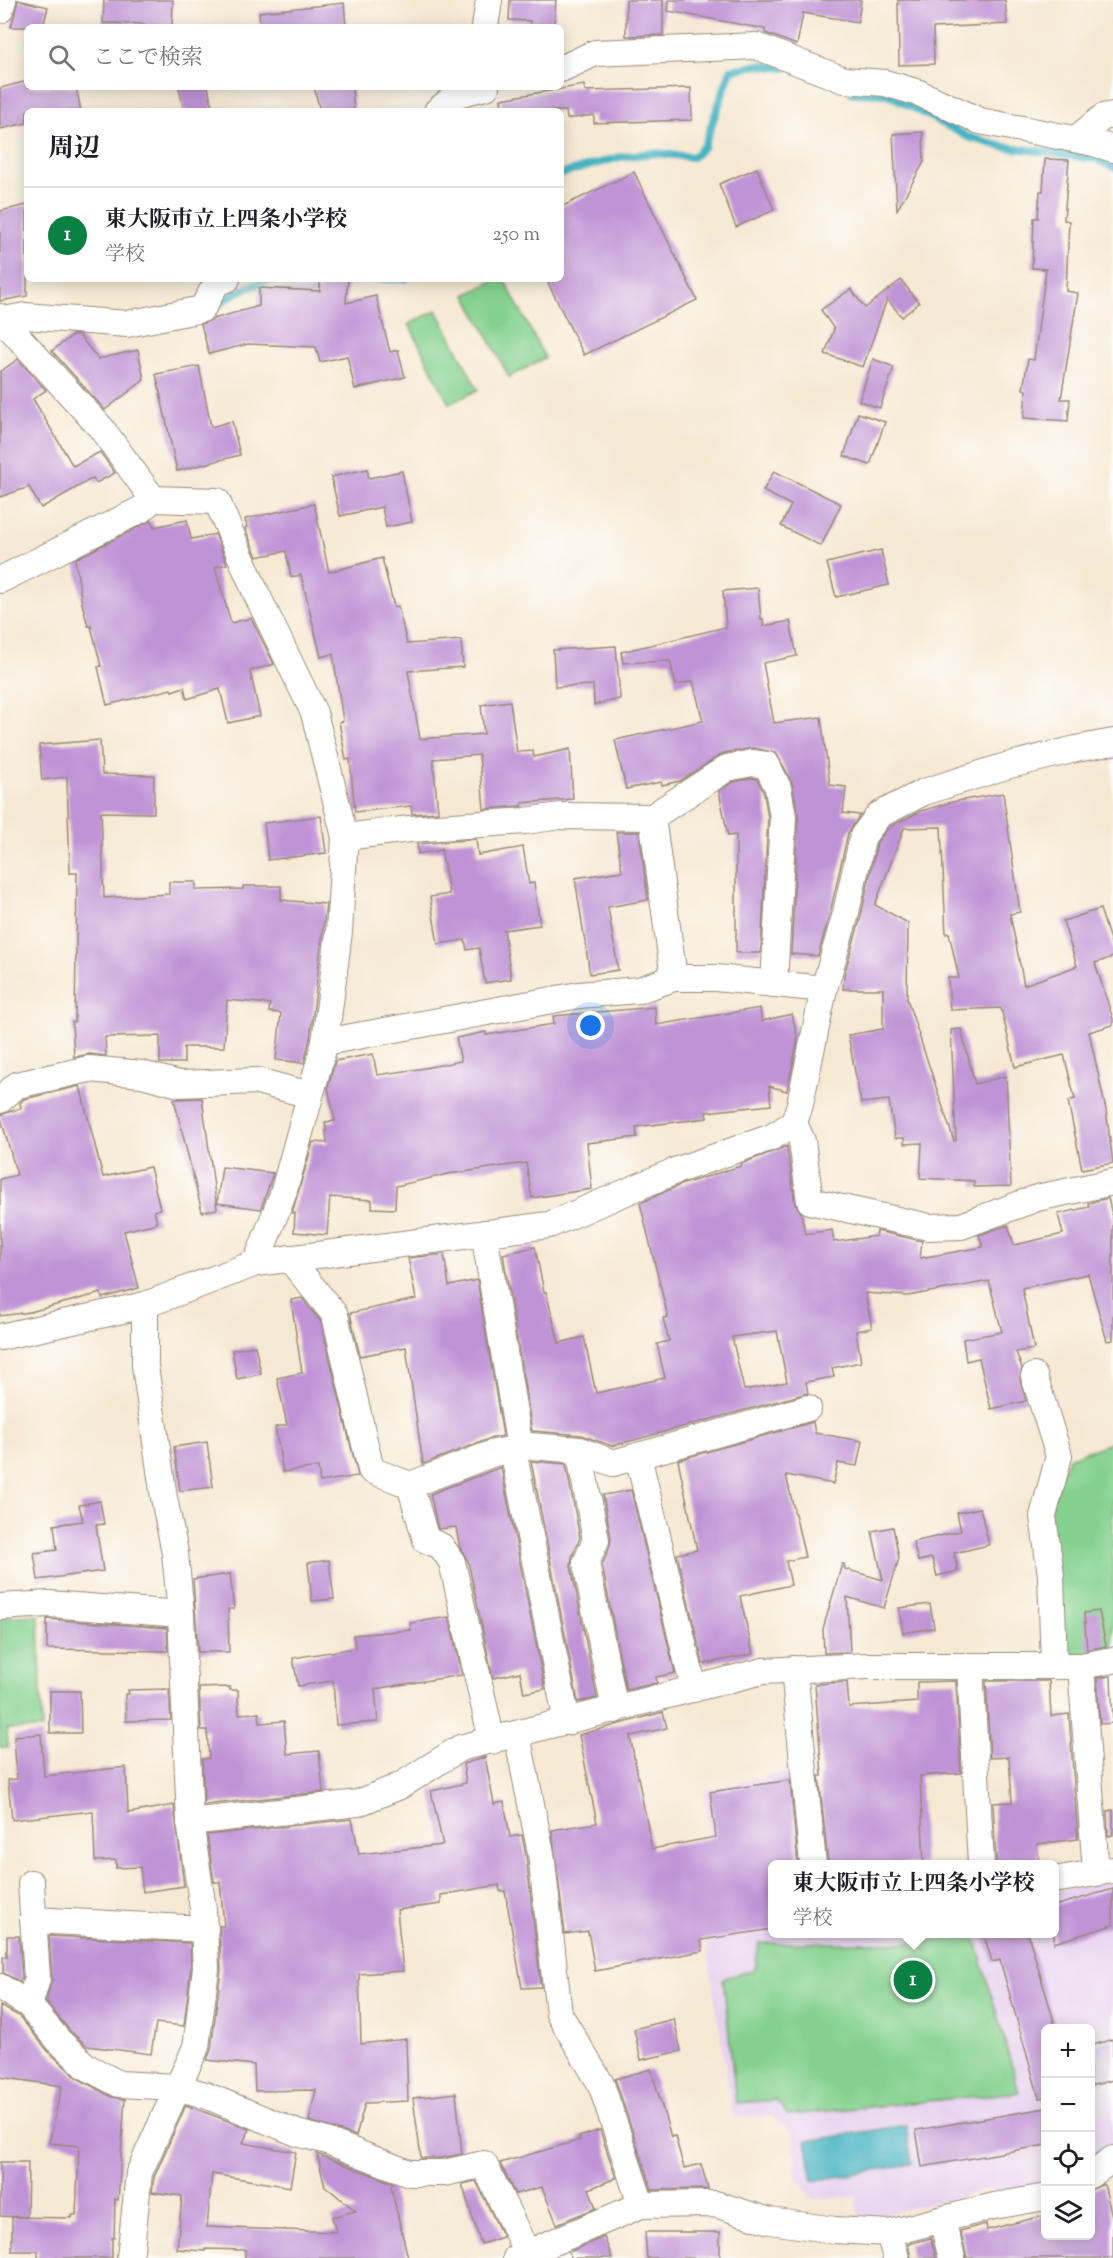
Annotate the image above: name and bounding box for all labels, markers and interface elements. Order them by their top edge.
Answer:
search box [24,24,564,90]
icon: search [45,41,78,74]
text: ここで検索 [93,43,203,75]
text: 周辺 [48,131,100,168]
text: 東大阪市立上四条小学校 [105,205,347,237]
text: 1 [64,221,71,250]
text: 250 m [492,221,540,250]
text: 学校 [105,241,145,270]
your location [576,1011,605,1040]
popup [768,1860,1059,1938]
text: 東大阪市立上四条小学校 [792,1869,1035,1901]
text: 学校 [792,1905,832,1934]
pin: 1 [894,1958,932,2002]
map controls [1041,2024,1095,2240]
button: + [1041,2024,1095,2078]
button: − [1041,2078,1095,2132]
button: locate [1041,2132,1095,2186]
button: layers [1041,2186,1095,2240]

